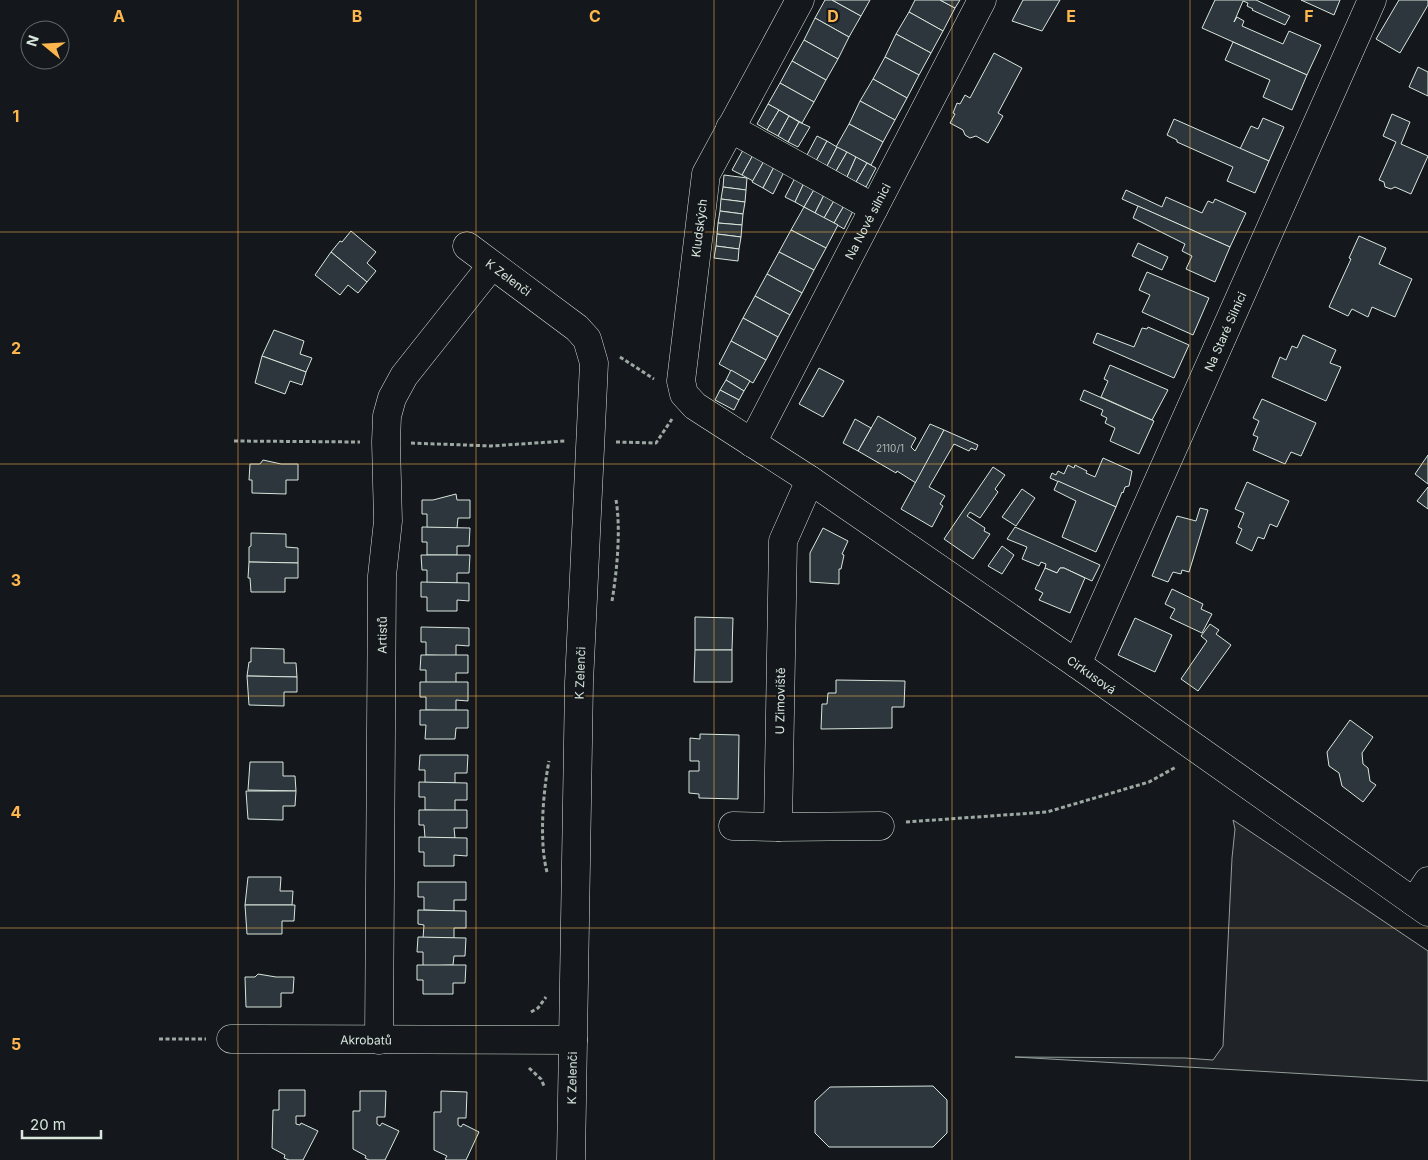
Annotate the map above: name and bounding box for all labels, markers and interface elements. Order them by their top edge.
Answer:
text: A [113,6,125,26]
text: B [352,6,362,26]
text: C [589,6,601,26]
text: D [827,6,839,26]
text: E [1066,6,1076,26]
text: F [1304,6,1314,26]
north arrow [20,20,70,70]
text: N [22,33,42,49]
text: 1 [13,106,19,126]
street label: Na Nové silnici [841,180,893,262]
street label: Kludských [688,198,710,258]
street label: K Zelenči [483,255,534,299]
street label: Na Staré Silnici [1201,289,1249,374]
text: 2 [11,338,21,358]
house number: 2110/1 [876,442,904,454]
text: 3 [11,570,21,590]
street label: Artistů [374,616,389,654]
street label: K Zelenči [572,646,588,700]
street label: Cirkusová [1064,652,1119,697]
street label: U Zimoviště [772,667,788,735]
text: 4 [11,802,22,822]
street label: Akrobatů [340,1032,392,1047]
text: 5 [11,1034,21,1054]
street label: K Zelenči [564,1051,580,1104]
scale bar [22,1108,101,1140]
text: 20 m [30,1115,66,1134]

